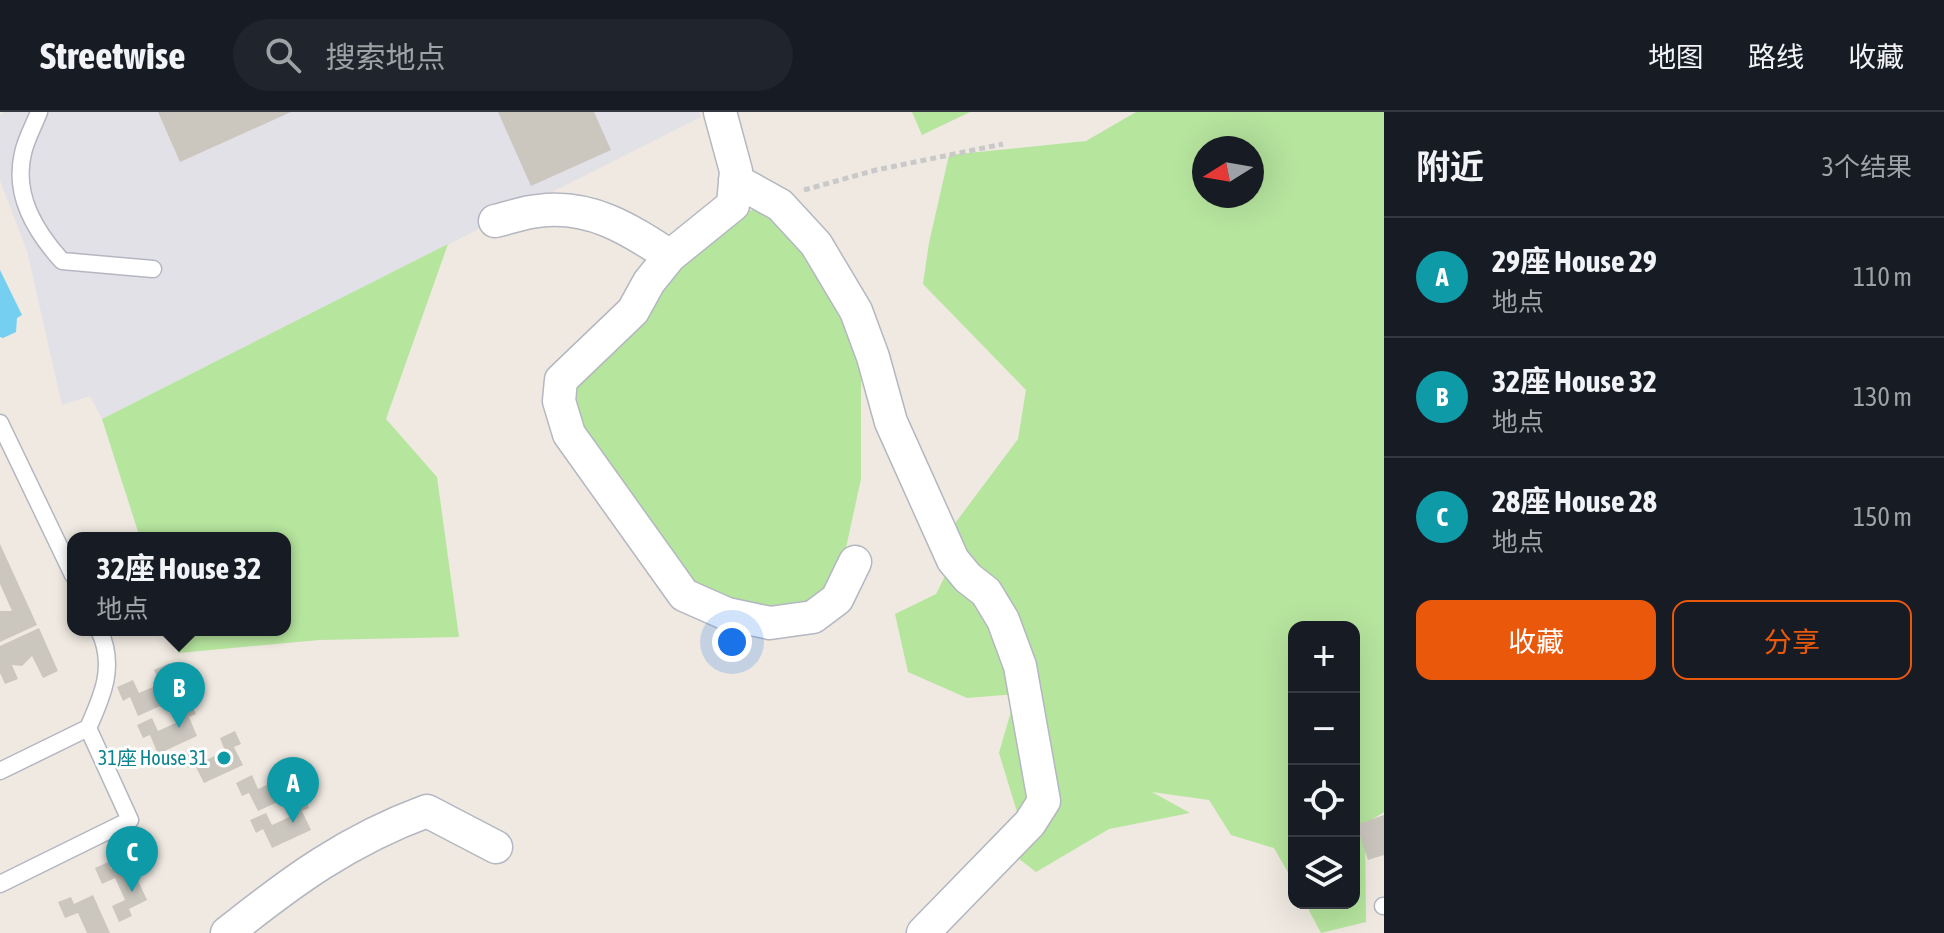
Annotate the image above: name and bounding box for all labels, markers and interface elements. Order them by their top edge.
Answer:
search box [233,19,793,91]
icon: search [261,33,305,77]
text: Streetwise [40,34,185,77]
text: 搜索地点 [325,40,445,74]
text: 地图 [1648,41,1704,73]
text: 路线 [1748,41,1804,73]
text: 收藏 [1848,41,1904,73]
north arrow [1192,136,1264,208]
text: 附近 [1416,147,1484,186]
text: 3个结果 [1822,152,1912,182]
text: 29座 House 29 [1492,244,1657,278]
text: A [1436,262,1448,292]
text: 110 m [1853,262,1912,292]
text: 地点 [1492,287,1544,317]
text: 32座 House 32 [1492,364,1657,398]
text: B [1436,382,1448,412]
text: 130 m [1853,382,1912,412]
text: 地点 [1492,407,1544,437]
text: 28座 House 28 [1492,484,1657,518]
text: C [1436,502,1448,532]
text: 150 m [1853,502,1912,532]
text: 地点 [1492,527,1544,557]
popup [67,532,291,636]
text: 32座 House 32 [97,551,261,585]
text: 地点 [97,594,149,624]
button: 收藏 [1416,600,1656,680]
button: 分享 [1672,600,1912,680]
map controls [1288,621,1360,909]
button: + [1288,621,1360,693]
your location [712,622,752,662]
pin: B [153,662,205,728]
button: − [1288,693,1360,765]
place label: 31座 House 31 [98,746,208,769]
marker: 31座 House 31 [215,749,233,767]
pin: A [267,757,319,823]
button: locate [1288,765,1360,837]
pin: C [106,826,158,892]
button: layers [1288,837,1360,909]

